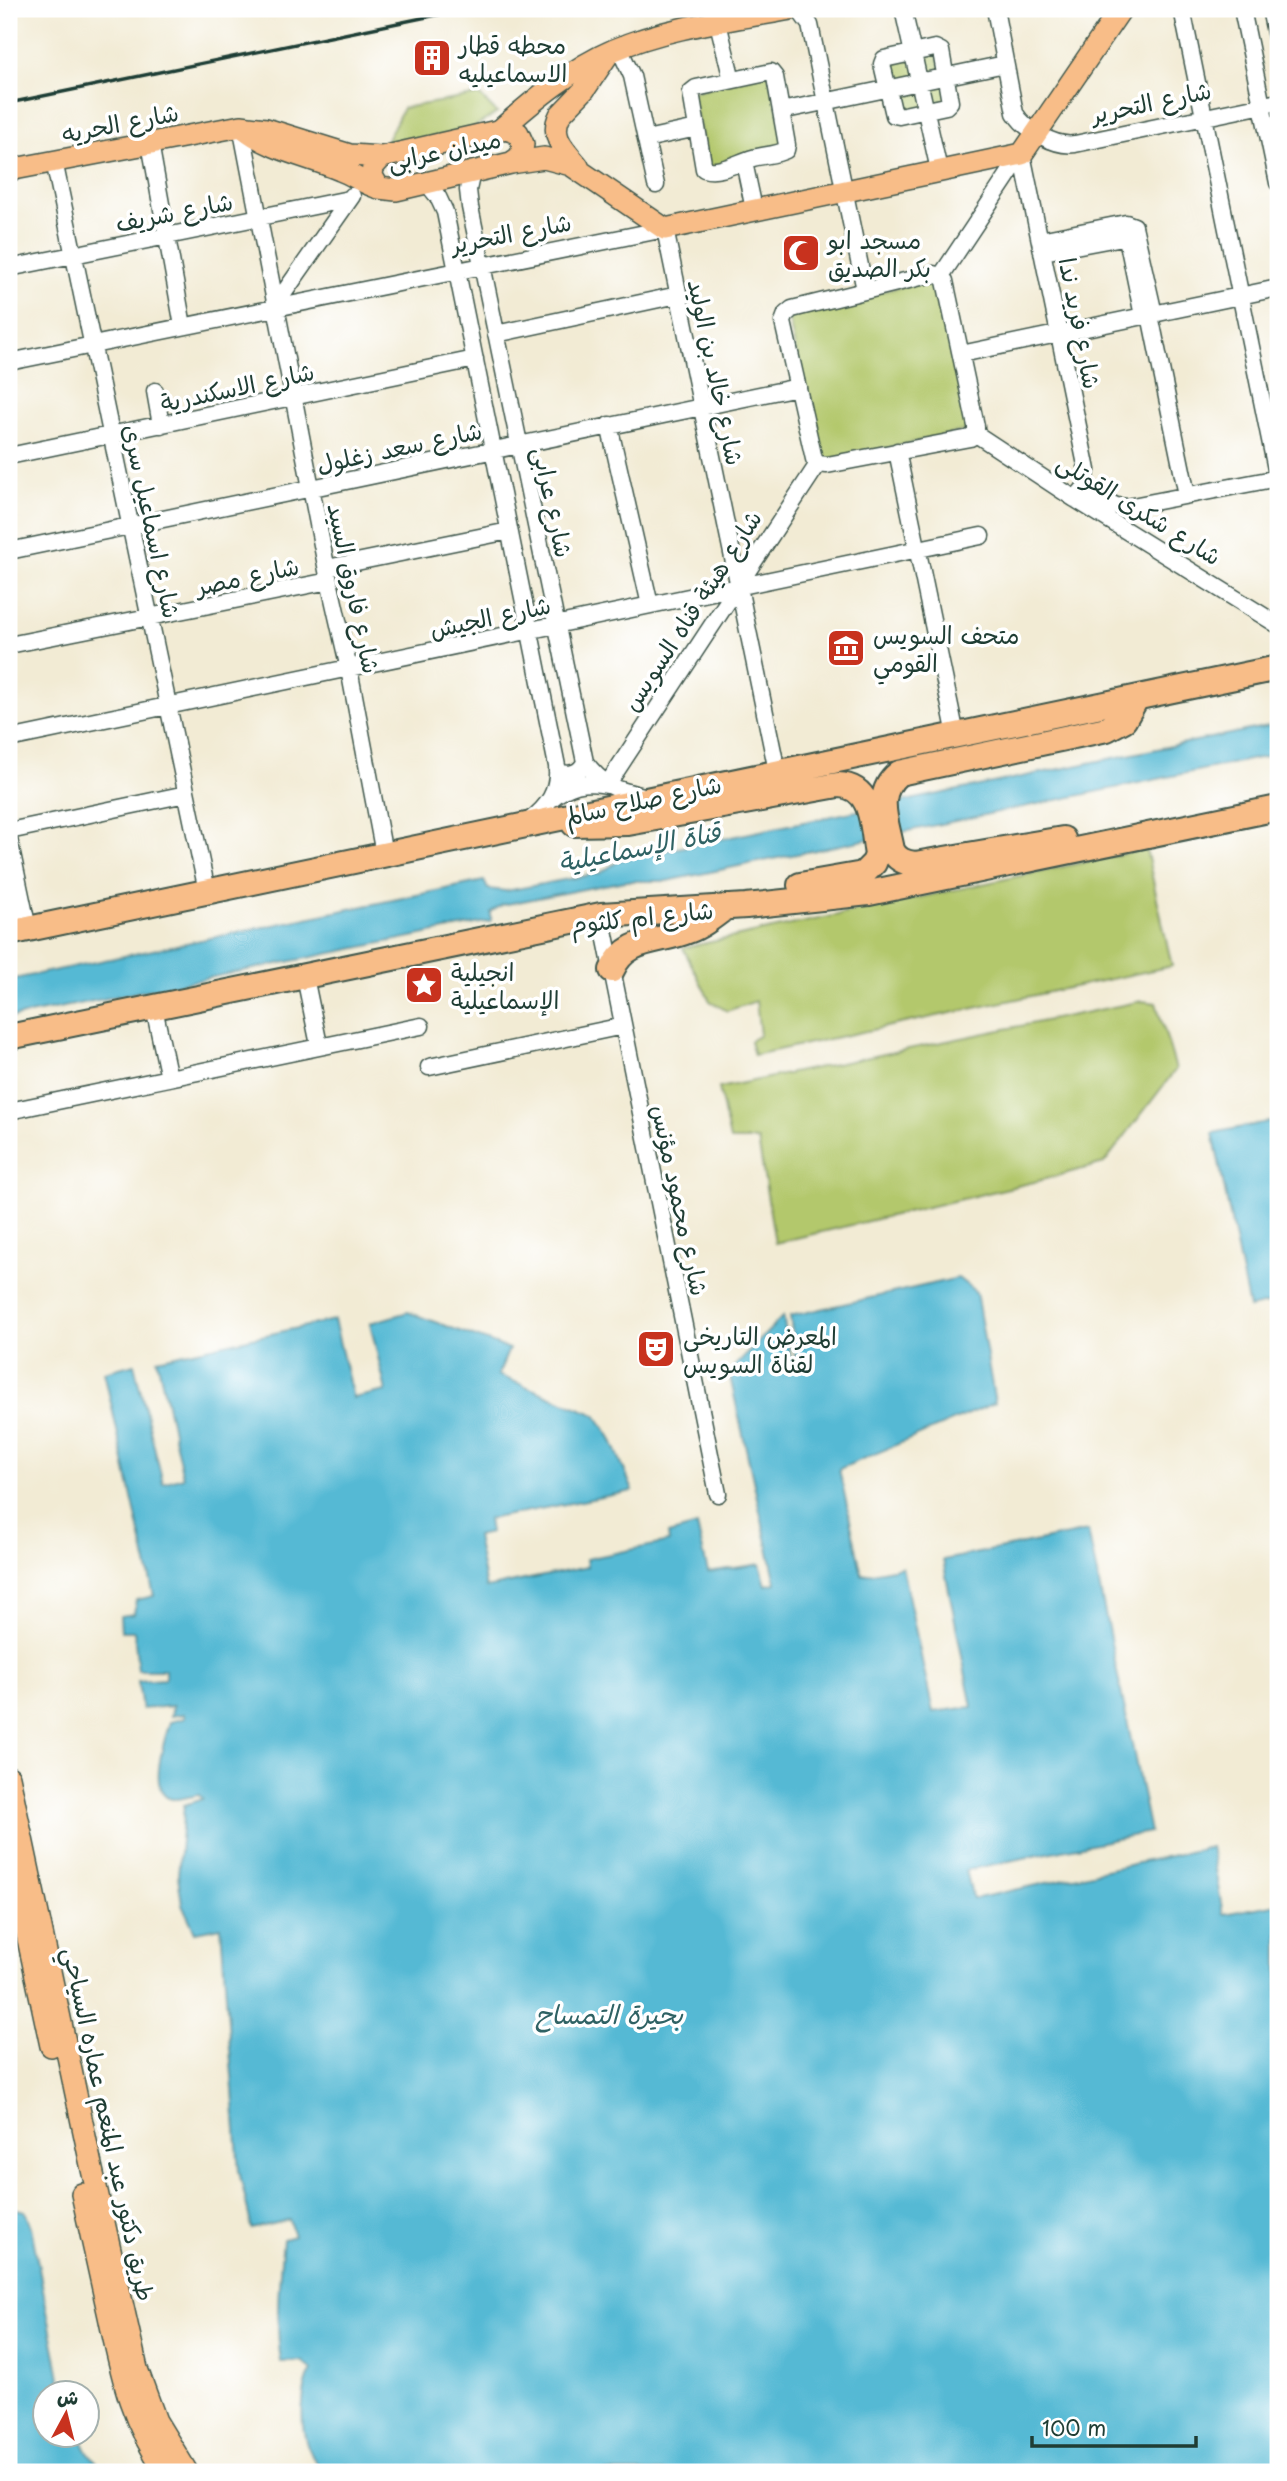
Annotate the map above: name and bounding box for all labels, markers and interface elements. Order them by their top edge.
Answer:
place label: محطه قطار الاسماعيليه [457,26,567,90]
building icon: محطه قطار الاسماعيليه [411,37,453,79]
street label: شارع التحرير [1086,71,1215,133]
street label: شارع الحريه [59,93,182,152]
street label: ميدان عرابى [384,119,504,179]
street label: شارع شريف [112,182,236,241]
street label: شارع التحرير [446,203,574,263]
place label: مسجد ابو بكر الصديق [826,221,931,285]
mosque icon: مسجد ابو بكر الصديق [780,232,822,274]
street label: شارع فريد ندا [1050,254,1111,392]
street label: شارع خالد بن الوليد [679,276,754,469]
street label: شارع الاسكندرية [157,352,318,421]
street label: شارع سعد زغلول [313,411,485,482]
street label: شارع اسماعيل سرى [114,421,191,621]
street label: شارع عرابى [524,443,583,561]
street label: شارع شكرى القوتلى [1050,443,1229,574]
street label: شارع فاروق السيد [318,499,391,677]
street label: شارع هيئة قناه السويس [612,502,771,718]
street label: شارع مصر [190,546,302,605]
street label: شارع الجيش [426,586,554,647]
place label: متحف السويس القومي [873,616,1019,685]
museum icon: متحف السويس القومي [825,627,867,669]
street label: شارع صلاح سالم [562,765,725,835]
water label: قناة الإسماعيلية [554,811,726,881]
street label: شارع ام كلثوم [569,891,715,943]
place label: انجيلية الإسماعيلية [451,953,559,1017]
place icon: انجيلية الإسماعيلية [403,964,445,1006]
street label: شارع محمود مؤنس [642,1101,719,1299]
place label: المعرض التاريخى لقناة السويس [683,1317,837,1381]
theatre icon: المعرض التاريخى لقناة السويس [635,1328,677,1370]
street label: طريق دكتور عبد المنعم عماره السياحي [50,1944,165,2305]
water label: بحيرة التمساح [535,1994,684,2033]
north arrow [32,2380,102,2450]
text: ش [56,2381,80,2411]
scale bar [1032,2404,1196,2448]
text: 100 m [1042,2411,1106,2443]

